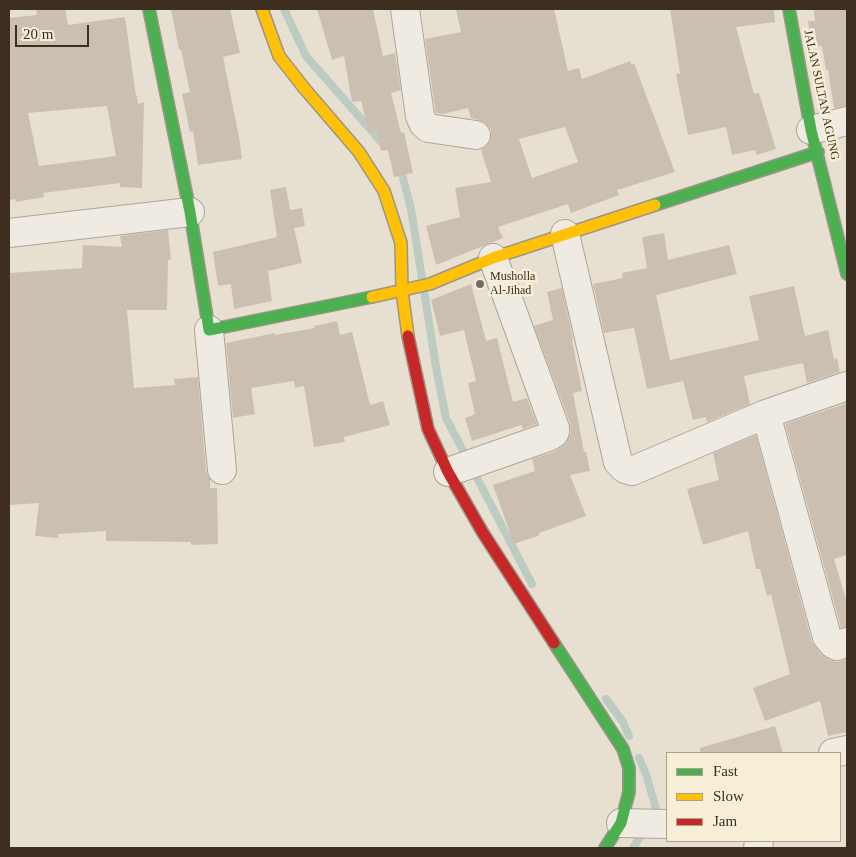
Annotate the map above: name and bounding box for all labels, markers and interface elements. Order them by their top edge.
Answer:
scale bar [18,15,91,47]
text: 20 m [23,26,53,42]
street label: JALAN SULTAN AGUNG [800,29,842,161]
place label: Musholla Al-Jihad [490,270,535,298]
marker: Musholla Al-Jihad [474,278,486,290]
legend [666,752,841,842]
text: Fast [713,763,738,779]
text: Slow [713,788,744,804]
text: Jam [713,813,737,829]

